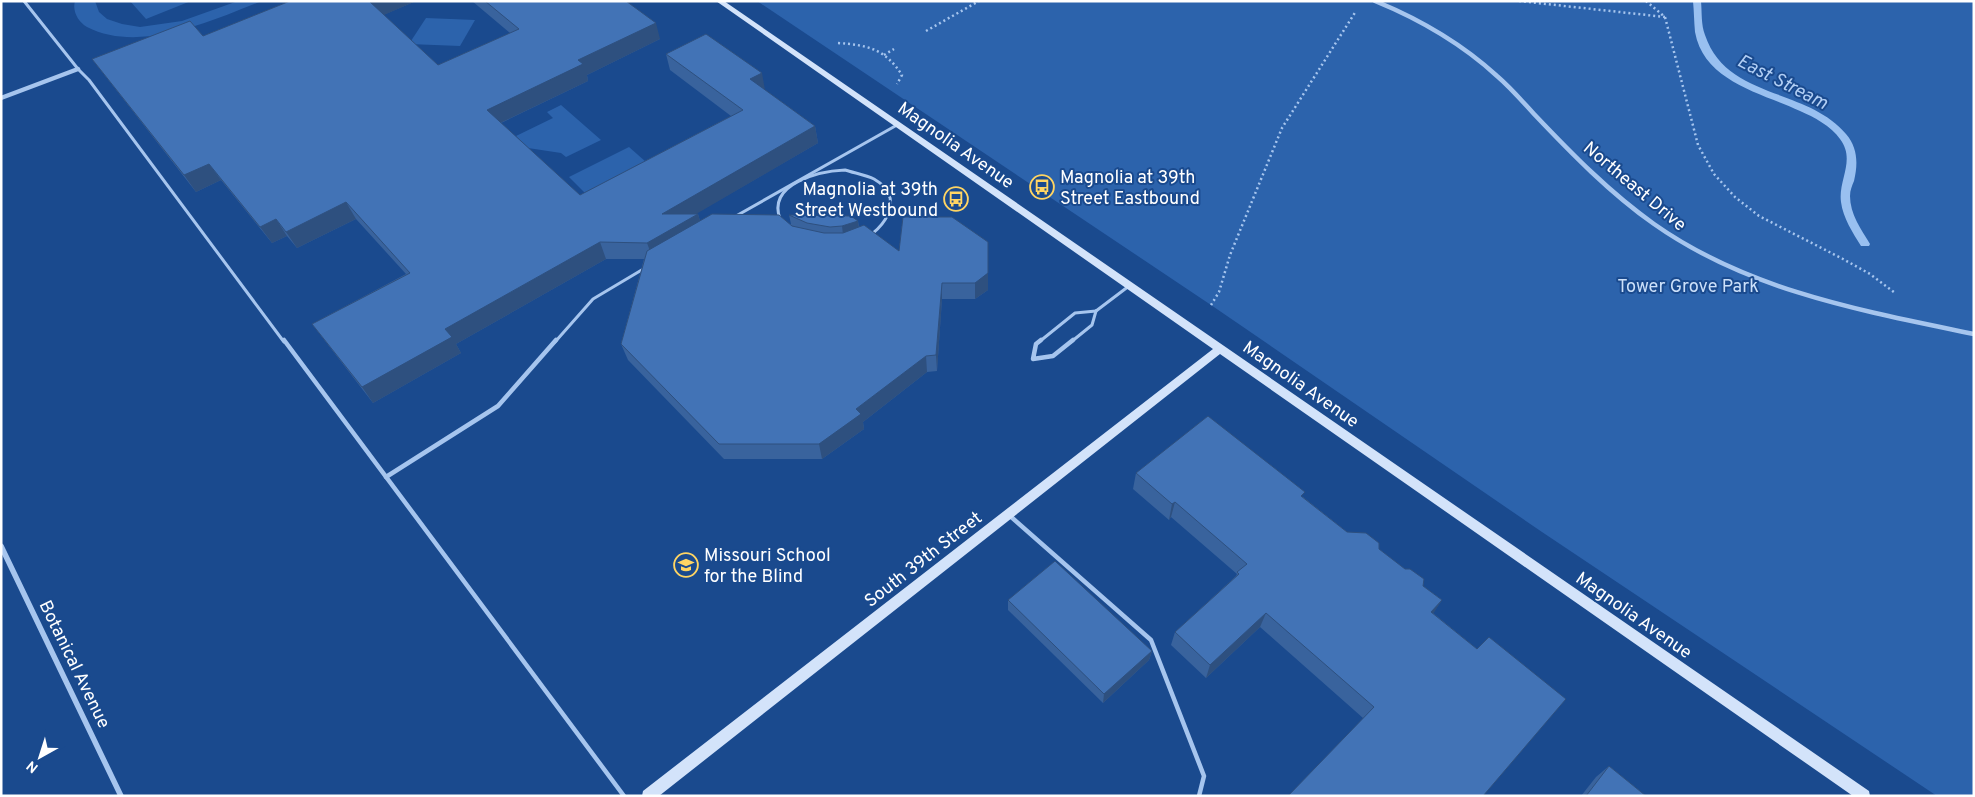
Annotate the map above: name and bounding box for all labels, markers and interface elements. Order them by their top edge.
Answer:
water label: East Stream [1733,50,1832,116]
street label: Magnolia Avenue [893,98,1018,195]
street label: Northeast Drive [1578,137,1690,237]
place label: Magnolia at 39th Street Eastbound [1060,167,1200,211]
bus stop icon: Magnolia at 39th Street Eastbound [1029,174,1055,200]
place label: Magnolia at 39th Street Westbound [794,179,938,223]
bus stop icon: Magnolia at 39th Street Westbound [943,186,969,212]
park label: Tower Grove Park [1617,276,1759,299]
street label: Magnolia Avenue [1238,337,1363,434]
street label: South 39th Street [860,507,987,613]
place label: Missouri School for the Blind [704,545,831,589]
school or university icon: Missouri School for the Blind [673,552,699,578]
street label: Magnolia Avenue [1571,568,1696,665]
street label: Botanical Avenue [33,597,115,732]
north arrow [15,732,65,782]
text: N [24,756,42,776]

